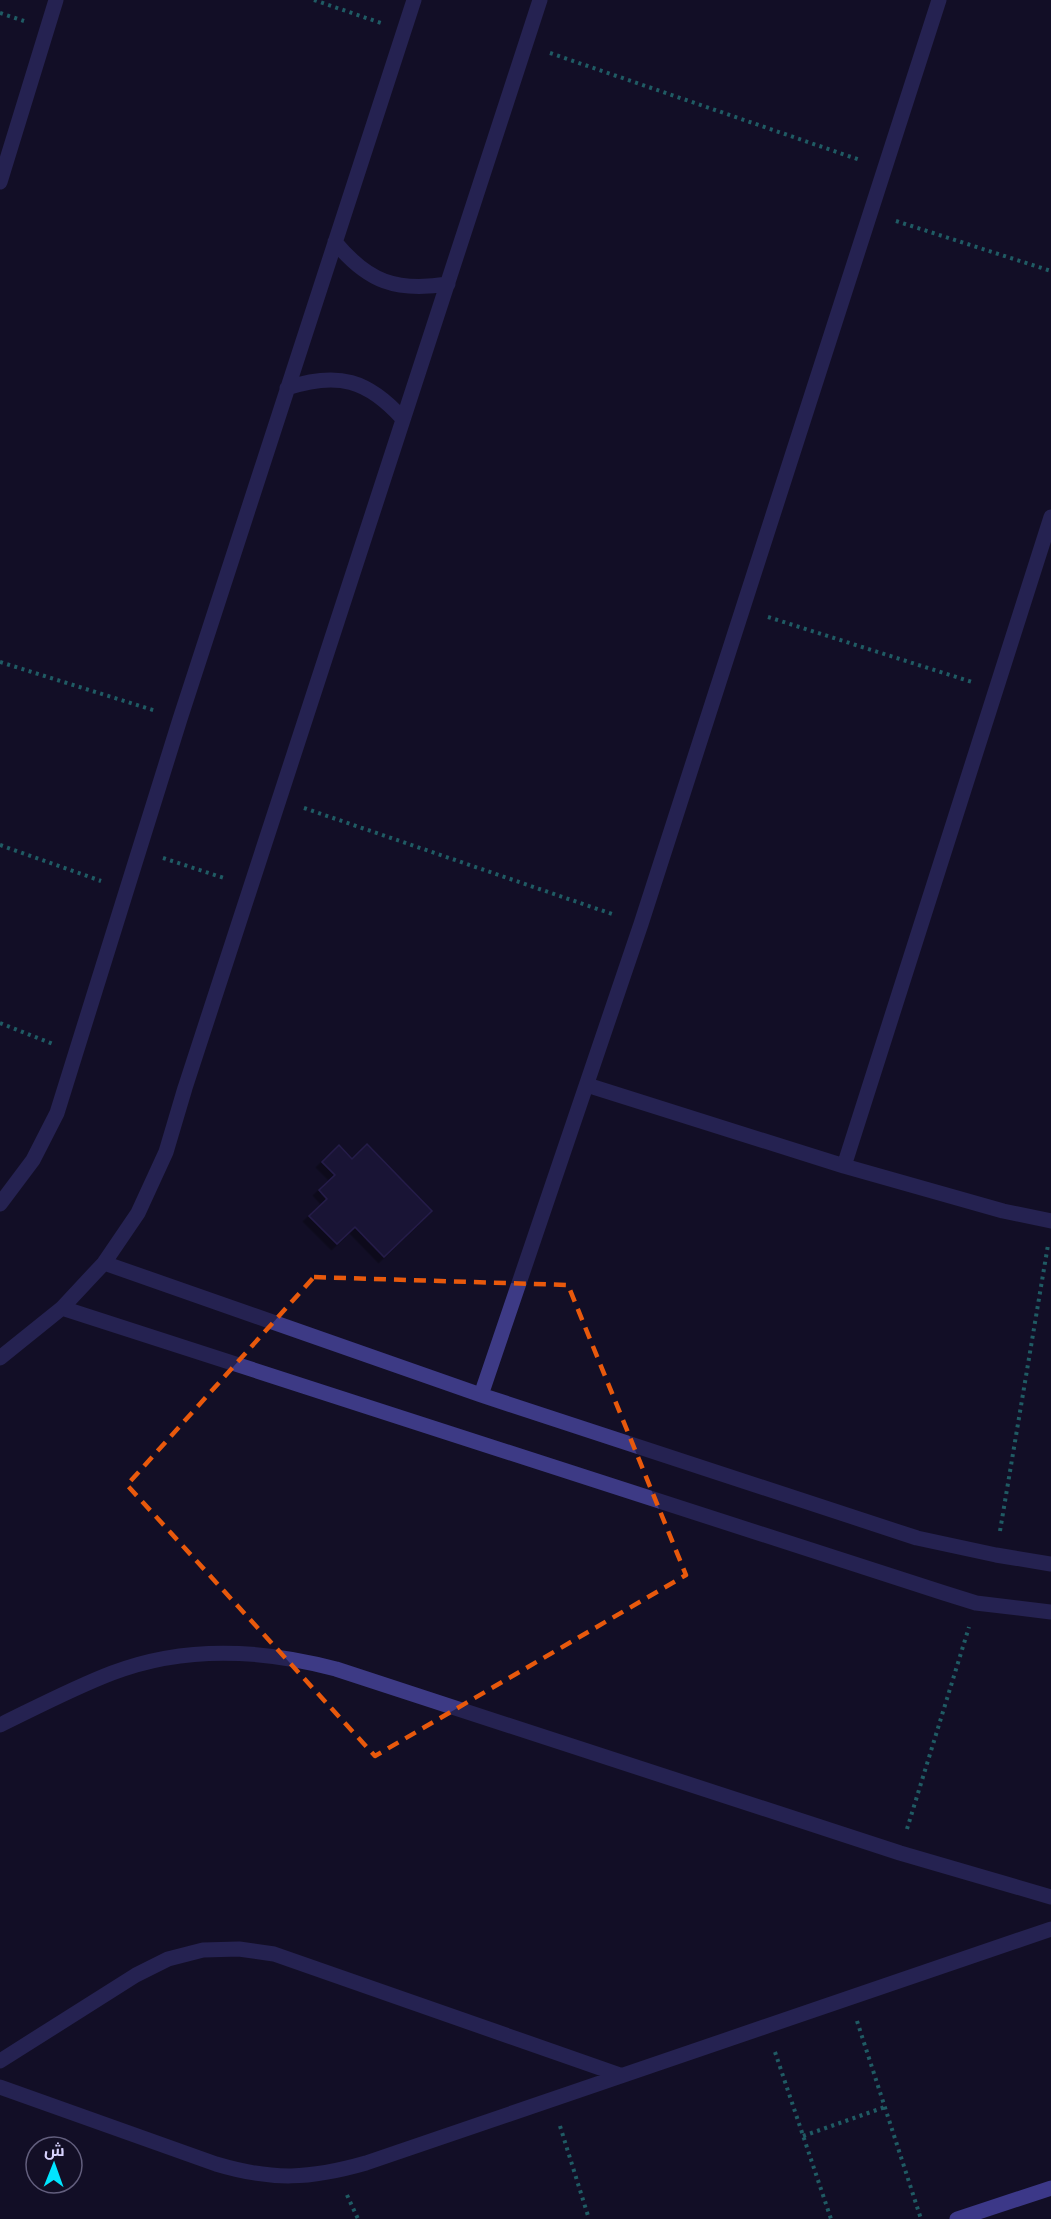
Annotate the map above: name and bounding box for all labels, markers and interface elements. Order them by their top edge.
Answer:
north arrow [24,2135,84,2195]
text: ش [44,2140,65,2162]

